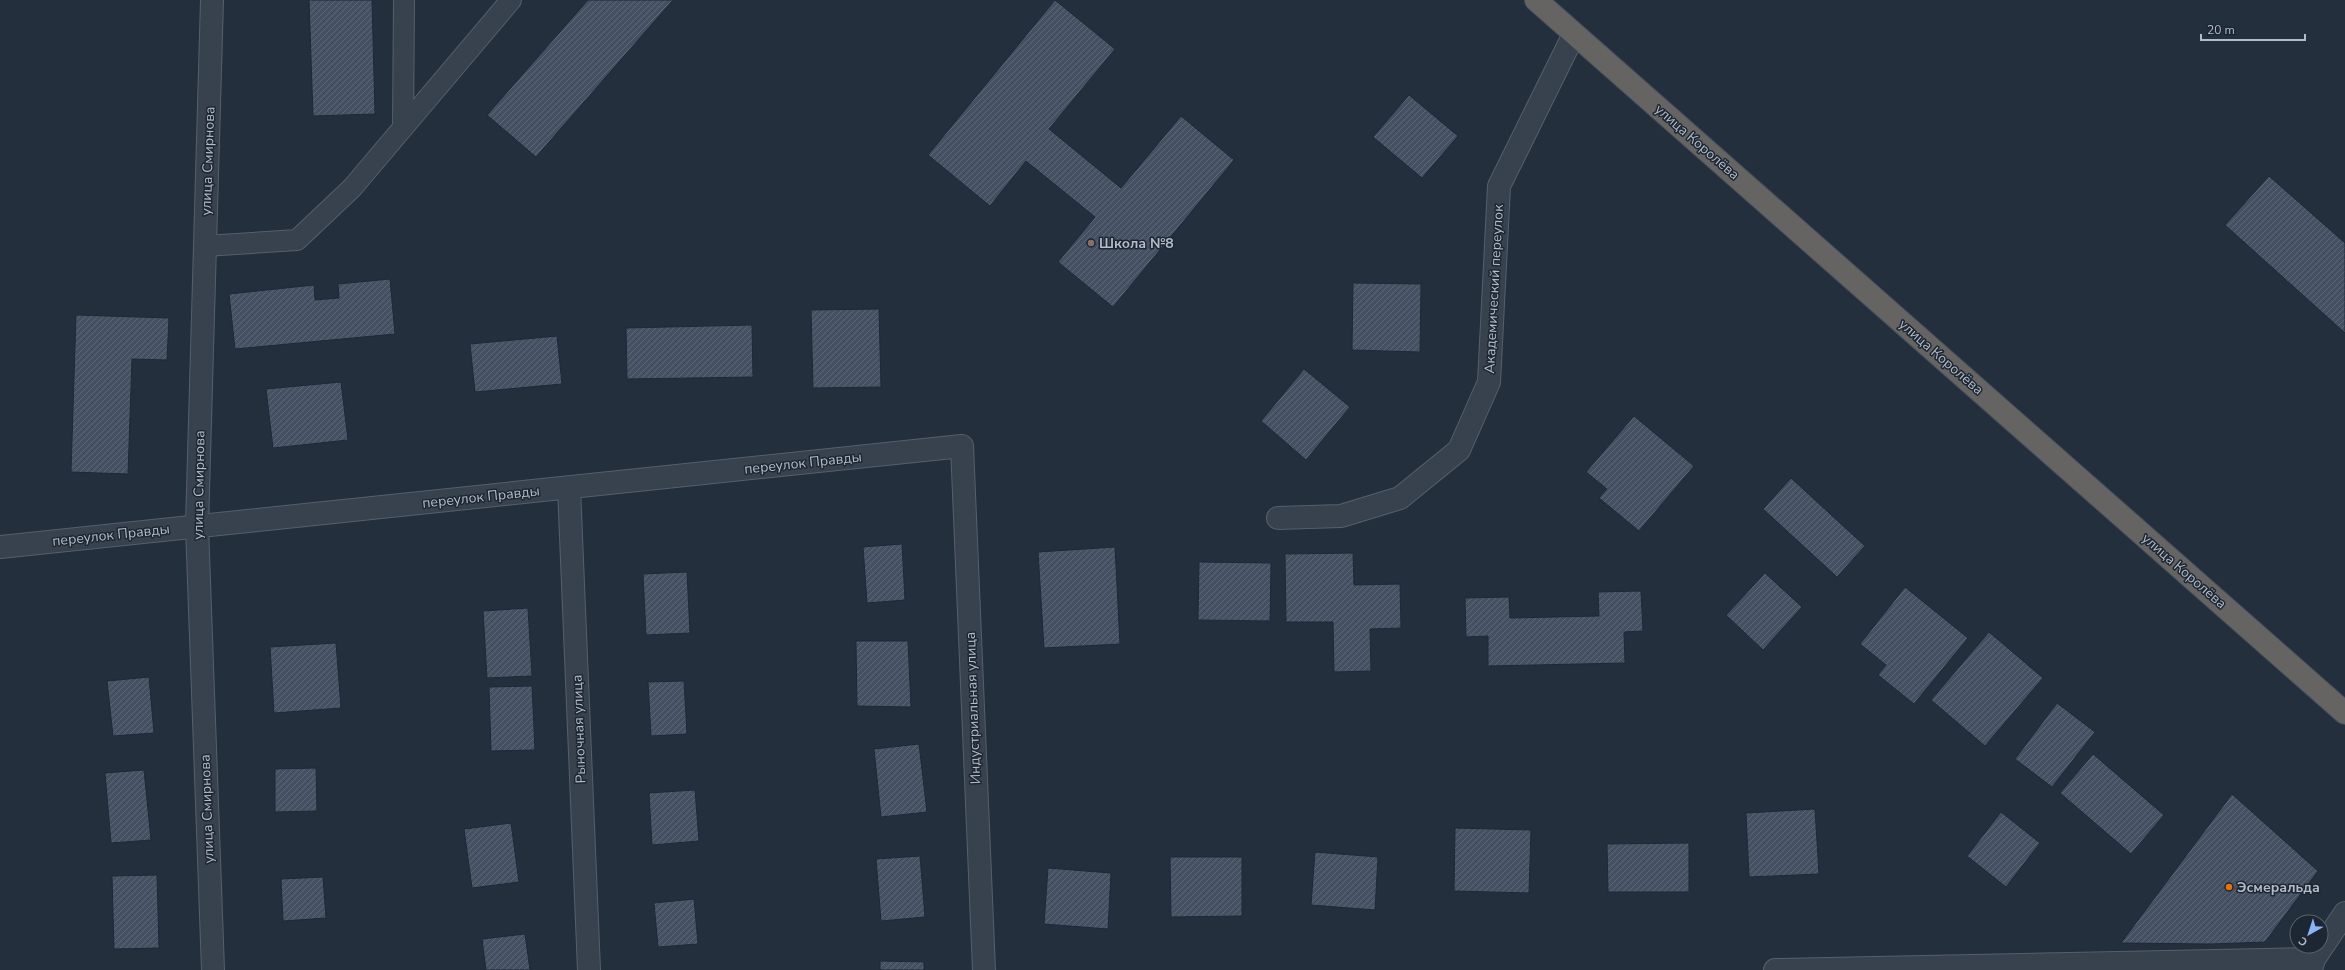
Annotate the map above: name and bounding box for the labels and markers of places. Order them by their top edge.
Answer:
place label: Школа №8 [1099,234,1174,253]
marker: Школа №8 [1086,238,1096,248]
place label: Эсмеральда [2237,878,2320,897]
marker: Эсмеральда [2224,882,2234,892]

